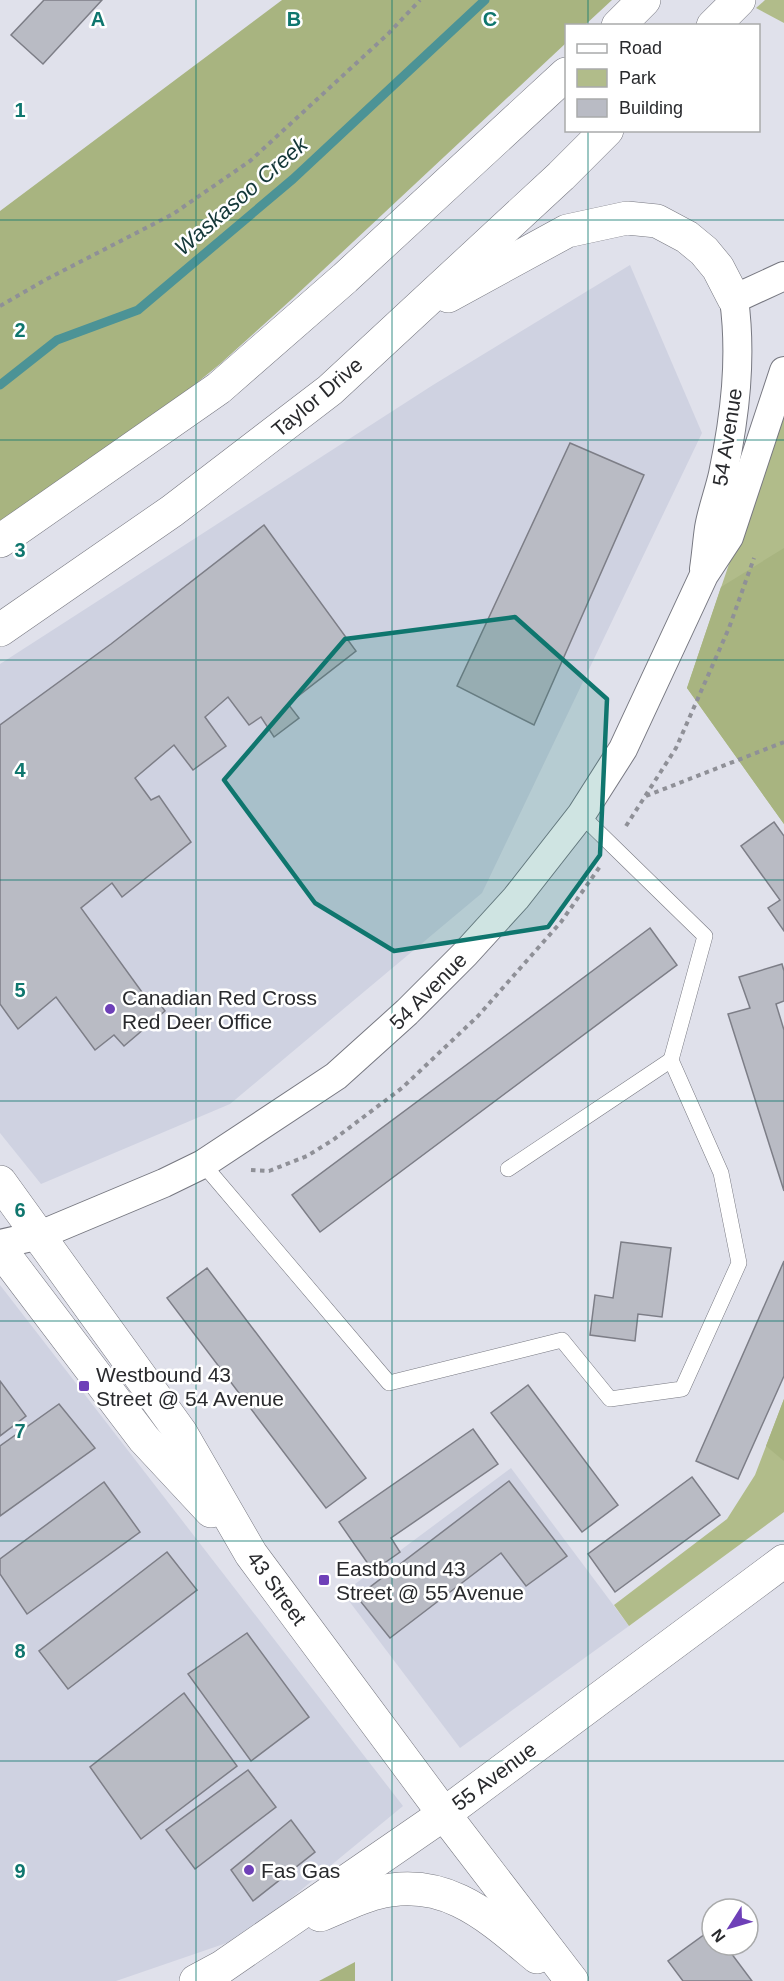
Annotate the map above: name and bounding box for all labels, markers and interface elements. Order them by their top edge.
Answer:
text: A [91,8,105,30]
text: B [287,8,301,30]
text: C [483,8,497,30]
legend [565,24,760,132]
text: Road [619,38,662,58]
text: Park [619,68,657,88]
text: Building [619,98,683,118]
text: 1 [14,99,26,121]
water label: Waskasoo Creek [170,131,313,260]
text: 2 [14,319,26,341]
street label: Taylor Drive [267,353,367,441]
street label: 54 Avenue [708,386,746,488]
text: 3 [14,539,26,561]
text: 4 [14,759,26,781]
street label: 54 Avenue [385,948,471,1034]
text: 5 [14,979,26,1001]
place label: Canadian Red Cross Red Deer Office [122,986,317,1033]
marker: Canadian Red Cross Red Deer Office [103,1002,117,1016]
text: 6 [14,1199,26,1221]
place label: Westbound 43 Street @ 54 Avenue [96,1363,284,1410]
marker: Westbound 43 Street @ 54 Avenue [77,1379,91,1393]
text: 7 [14,1420,26,1442]
street label: 43 Street [243,1547,311,1629]
place label: Eastbound 43 Street @ 55 Avenue [336,1557,524,1604]
marker: Eastbound 43 Street @ 55 Avenue [317,1573,331,1587]
text: 8 [14,1640,26,1662]
street label: 55 Avenue [448,1737,540,1815]
place label: Fas Gas [261,1859,340,1882]
text: 9 [14,1860,26,1882]
marker: Fas Gas [242,1863,256,1877]
north arrow [700,1897,760,1957]
text: N [708,1926,729,1945]

